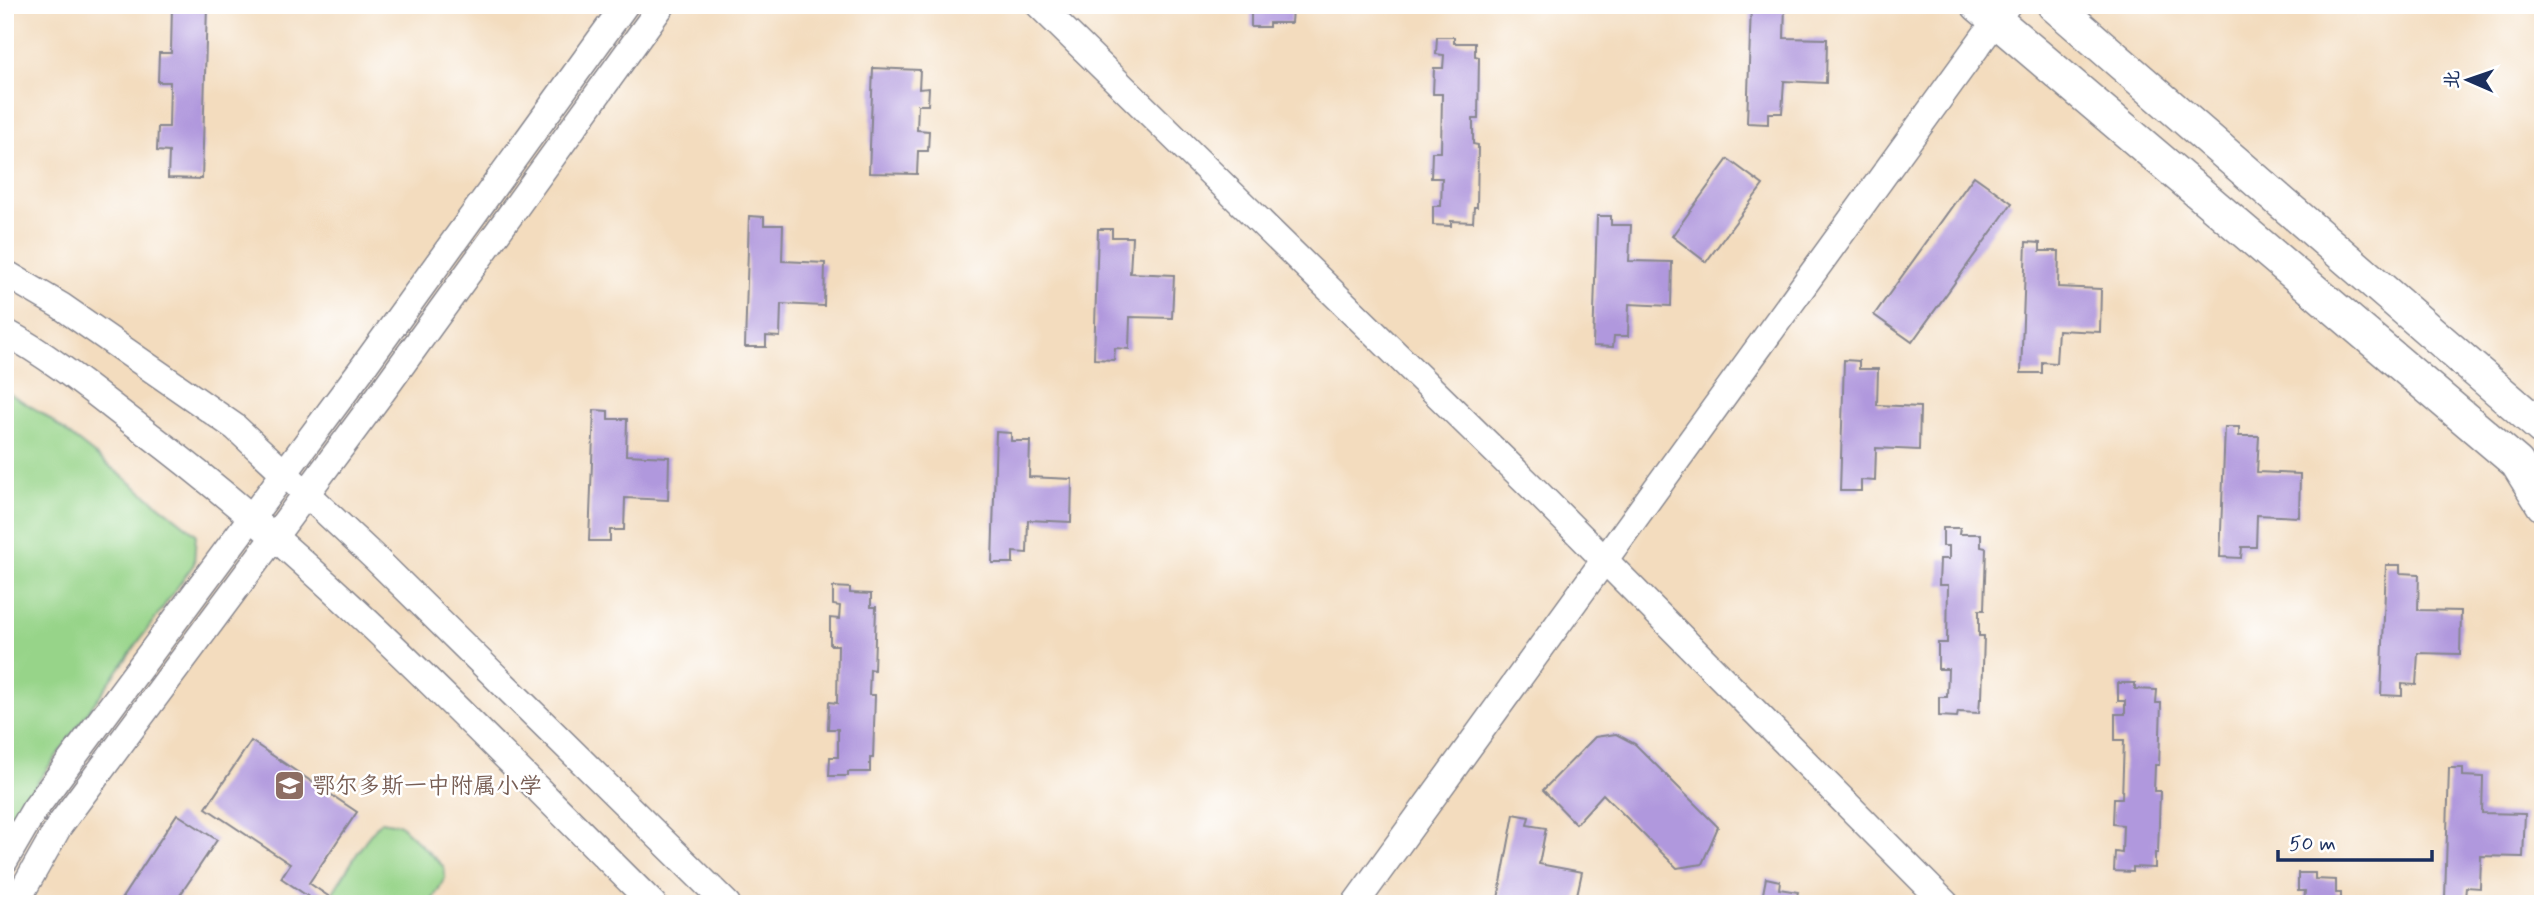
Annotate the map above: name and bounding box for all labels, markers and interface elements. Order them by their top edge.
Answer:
north arrow [2432,46,2502,116]
text: 北 [2440,70,2465,89]
school or university icon: 鄂尔多斯一中附属小学 [272,768,306,802]
place label: 鄂尔多斯一中附属小学 [312,772,542,802]
scale bar [2278,818,2432,862]
text: 50 m [2289,830,2336,858]

